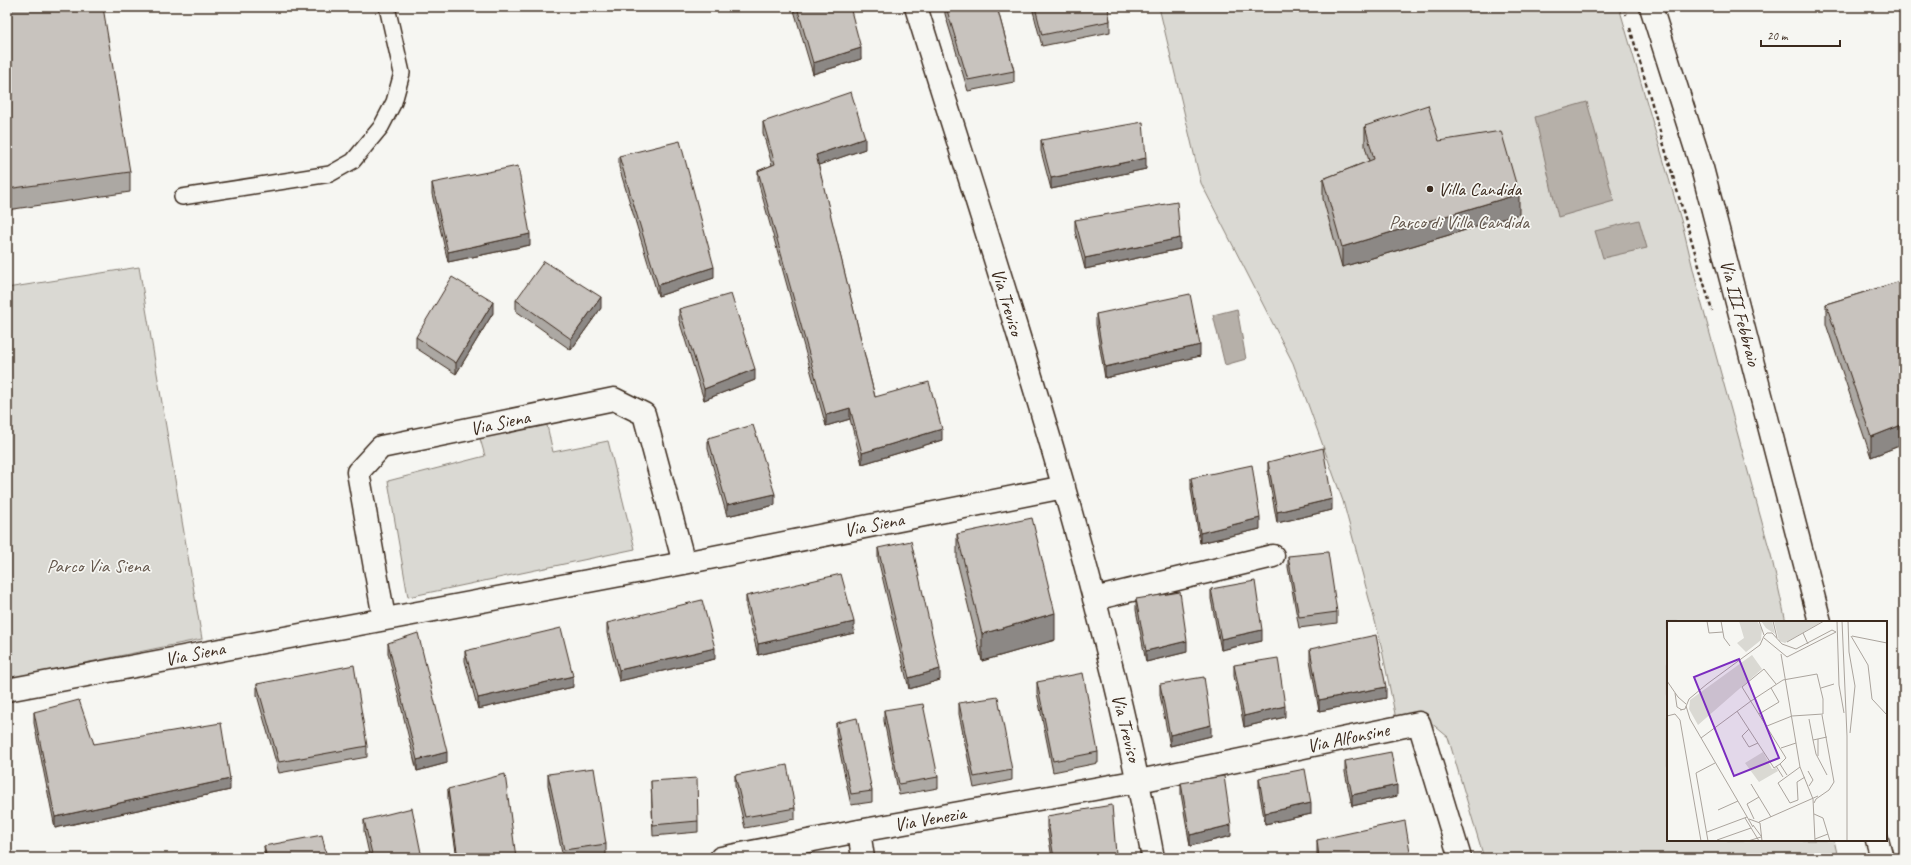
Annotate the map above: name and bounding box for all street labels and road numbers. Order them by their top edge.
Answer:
street label: Via III Febbraio [1714,257,1766,370]
street label: Via Treviso [985,266,1029,341]
street label: Via Siena [468,405,533,441]
street label: Via Siena [842,507,907,543]
street label: Via Siena [163,636,228,672]
street label: Via Treviso [1106,692,1147,767]
street label: Via Alfonsine [1305,717,1393,758]
street label: Via Venezia [892,801,970,837]

